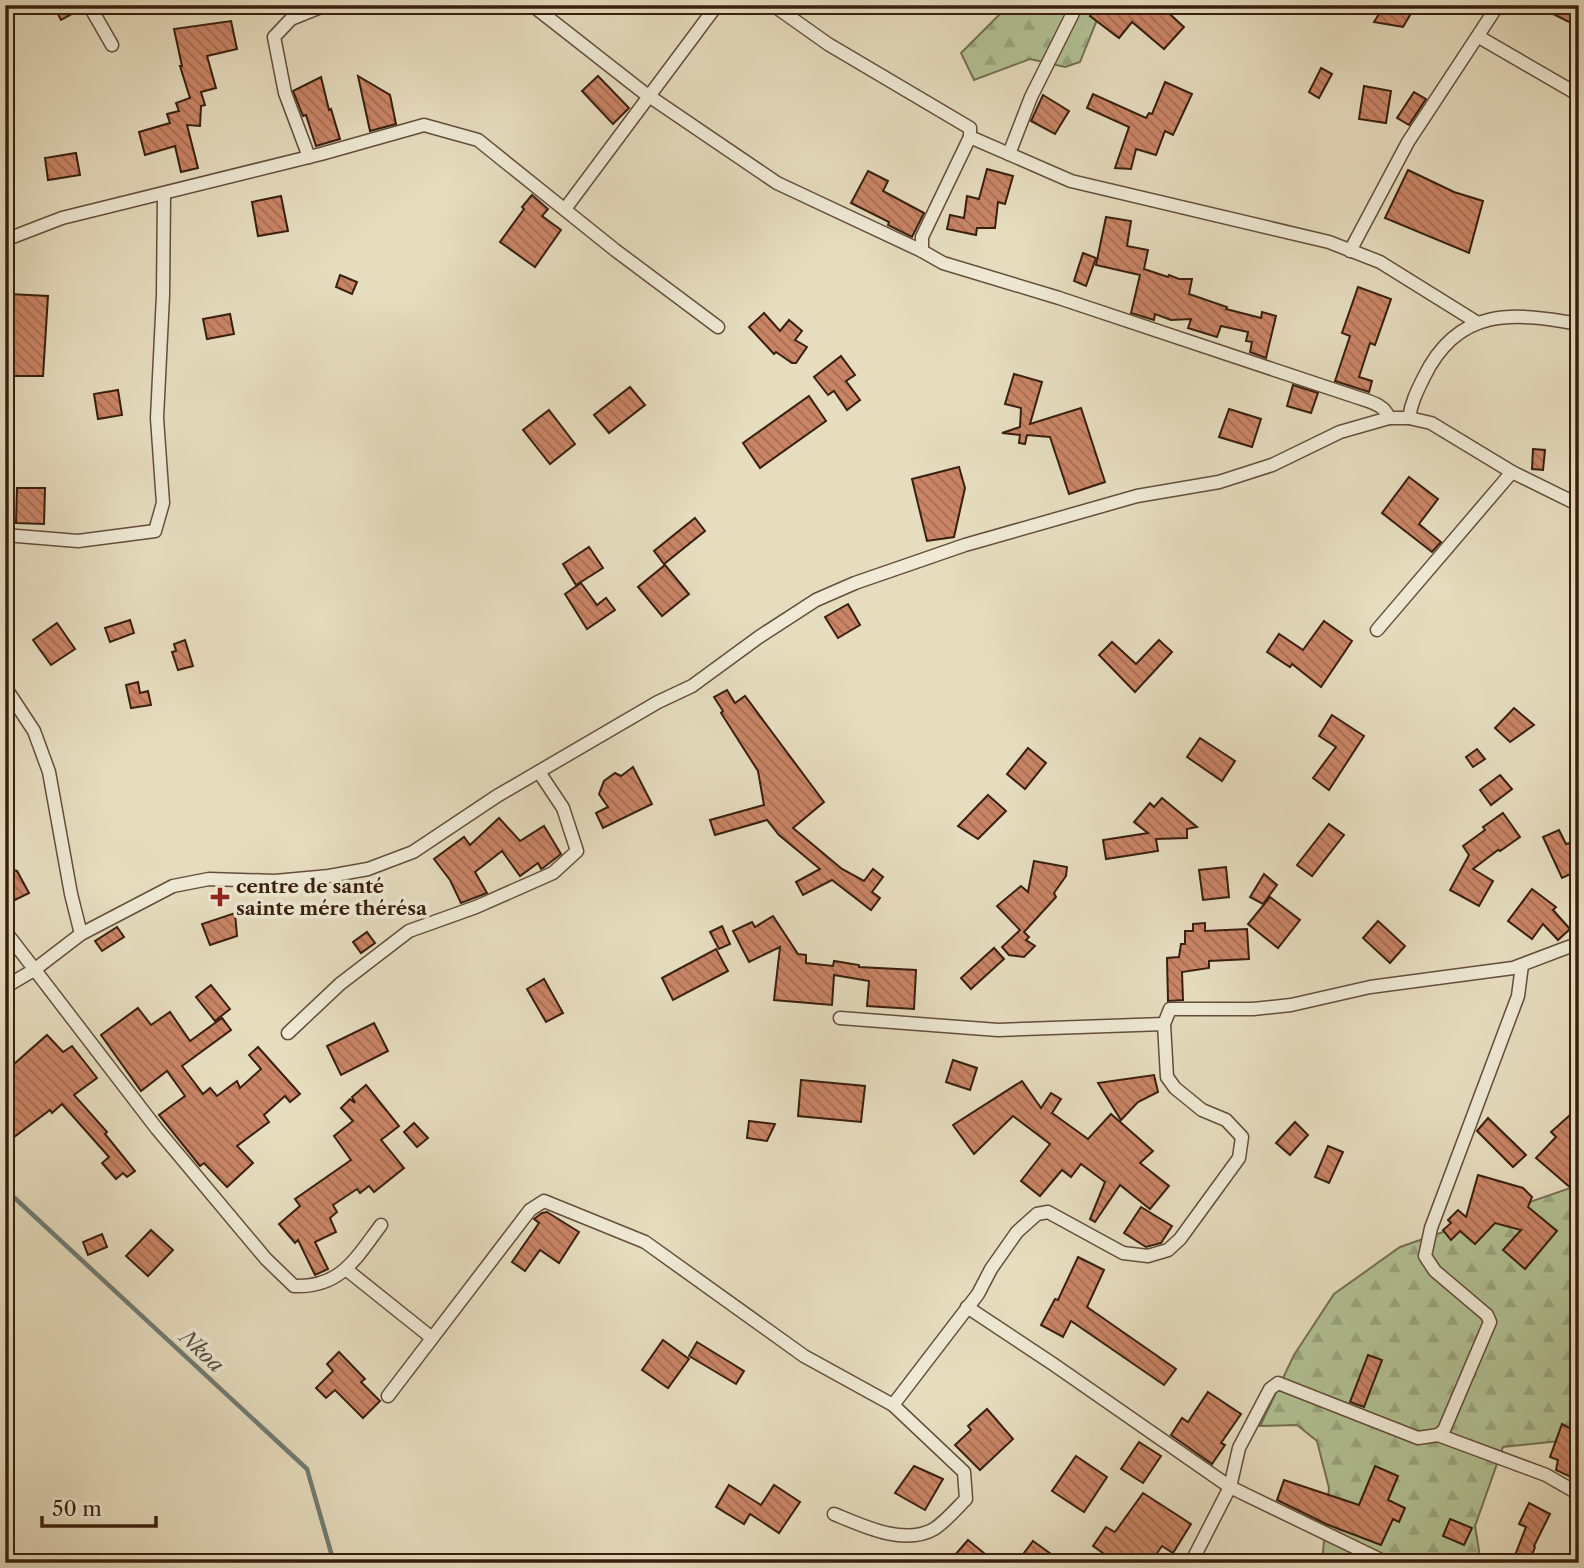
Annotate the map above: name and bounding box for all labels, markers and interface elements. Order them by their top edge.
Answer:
place label: centre de santé sainte mére thérésa [236,875,428,920]
marker: centre de santé sainte mére thérésa [210,887,230,907]
water label: Nkoa [173,1323,229,1378]
scale bar [42,1484,156,1528]
text: 50 m [52,1496,102,1521]

